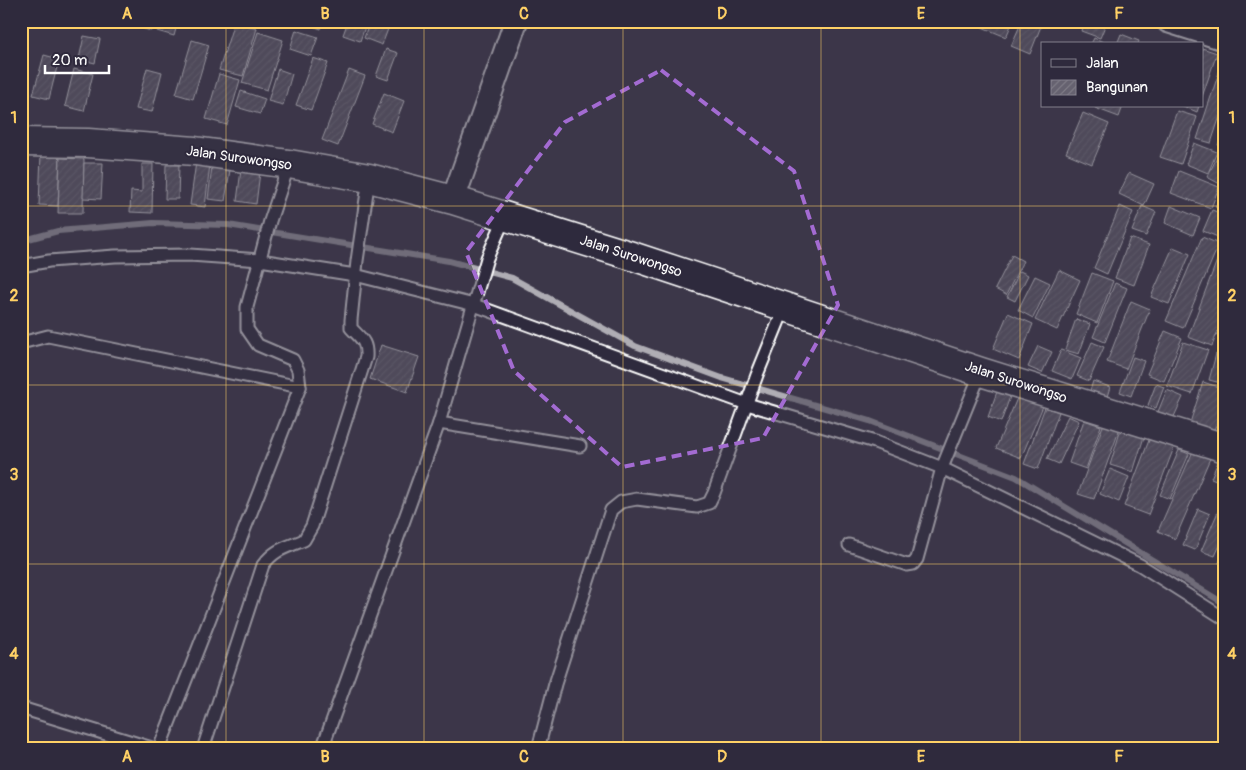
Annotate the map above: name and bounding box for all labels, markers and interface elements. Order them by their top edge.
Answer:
text: A [122,4,133,24]
text: B [320,4,330,24]
text: C [519,4,529,24]
text: D [717,4,727,24]
text: E [917,4,926,24]
text: F [1114,4,1124,24]
scale bar [45,42,109,74]
legend [1041,42,1204,108]
text: 20 m [52,51,87,70]
text: Jalan [1086,54,1119,73]
text: Bangunan [1086,78,1148,97]
text: 1 [11,108,17,128]
text: 1 [1229,108,1235,128]
street label: Jalan Surowongso [185,142,293,174]
street label: Jalan Surowongso [578,231,685,281]
text: 2 [10,286,19,306]
text: 2 [1228,286,1237,306]
street label: Jalan Surowongso [963,357,1070,407]
text: 3 [10,465,19,485]
text: 3 [1228,465,1237,485]
text: 4 [9,644,19,664]
text: 4 [1227,644,1237,664]
text: A [122,747,133,767]
text: B [320,747,330,767]
text: C [519,747,529,767]
text: D [717,747,727,767]
text: E [917,747,926,767]
text: F [1114,747,1124,767]

